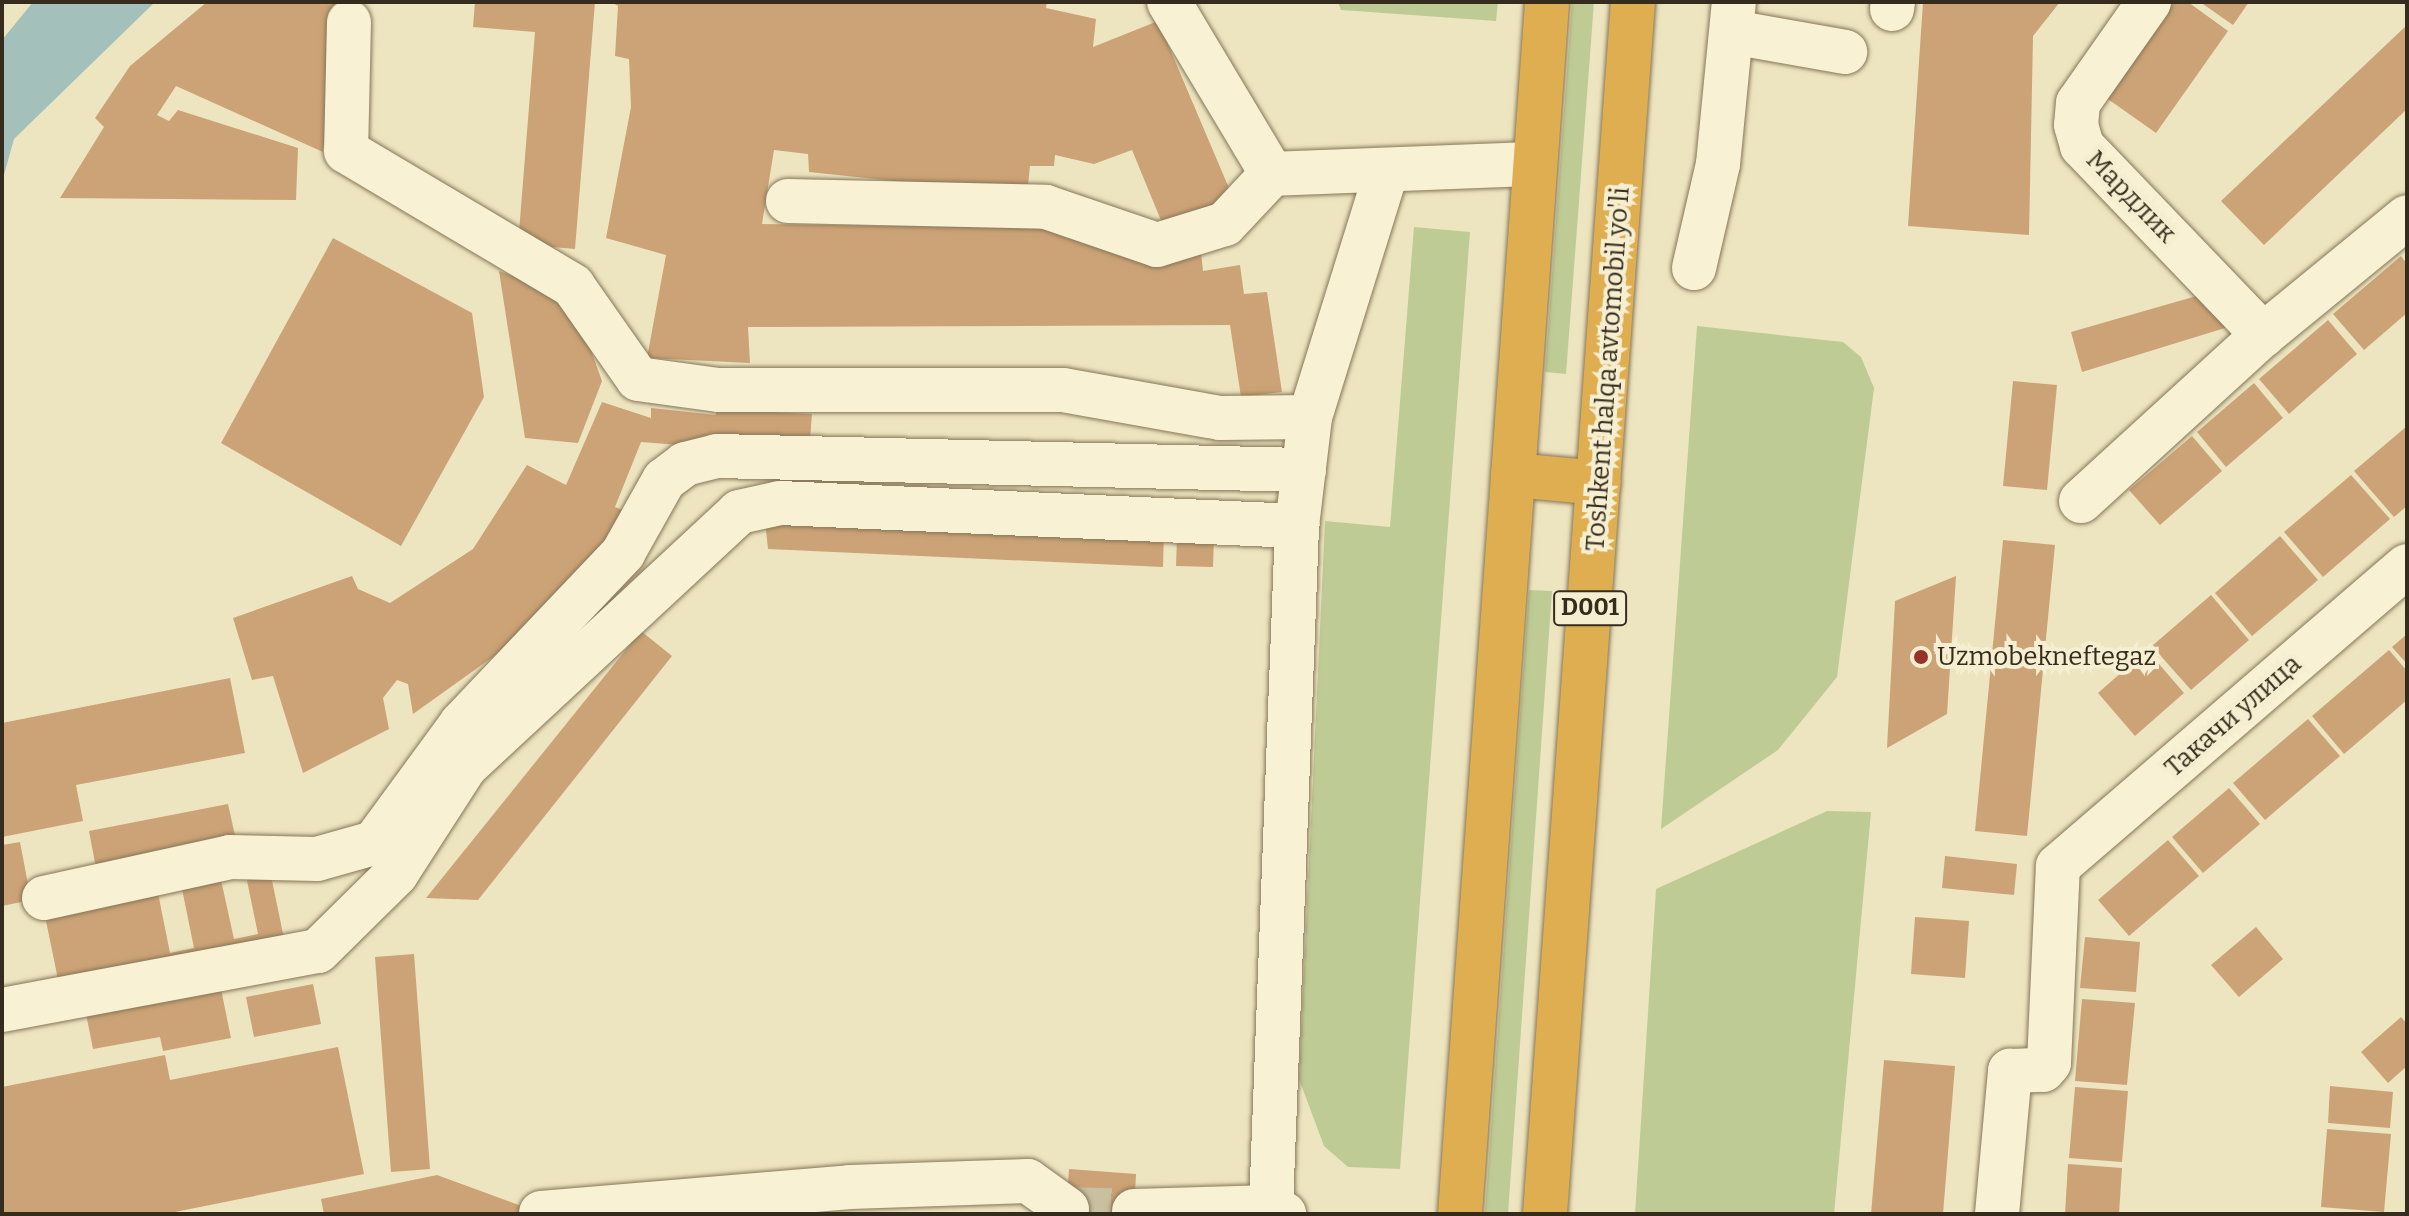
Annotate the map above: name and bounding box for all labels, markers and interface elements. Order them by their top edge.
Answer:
street label: Мардлик [2080,144,2182,250]
street label: Toshkent halqa avtomobil yo'li [1580,186,1636,552]
road number: D001 [1552,588,1628,628]
place label: Uzmobekneftegaz [1937,641,2156,673]
marker: Uzmobekneftegaz [1912,648,1930,666]
street label: Такачи улица [2159,648,2307,784]

